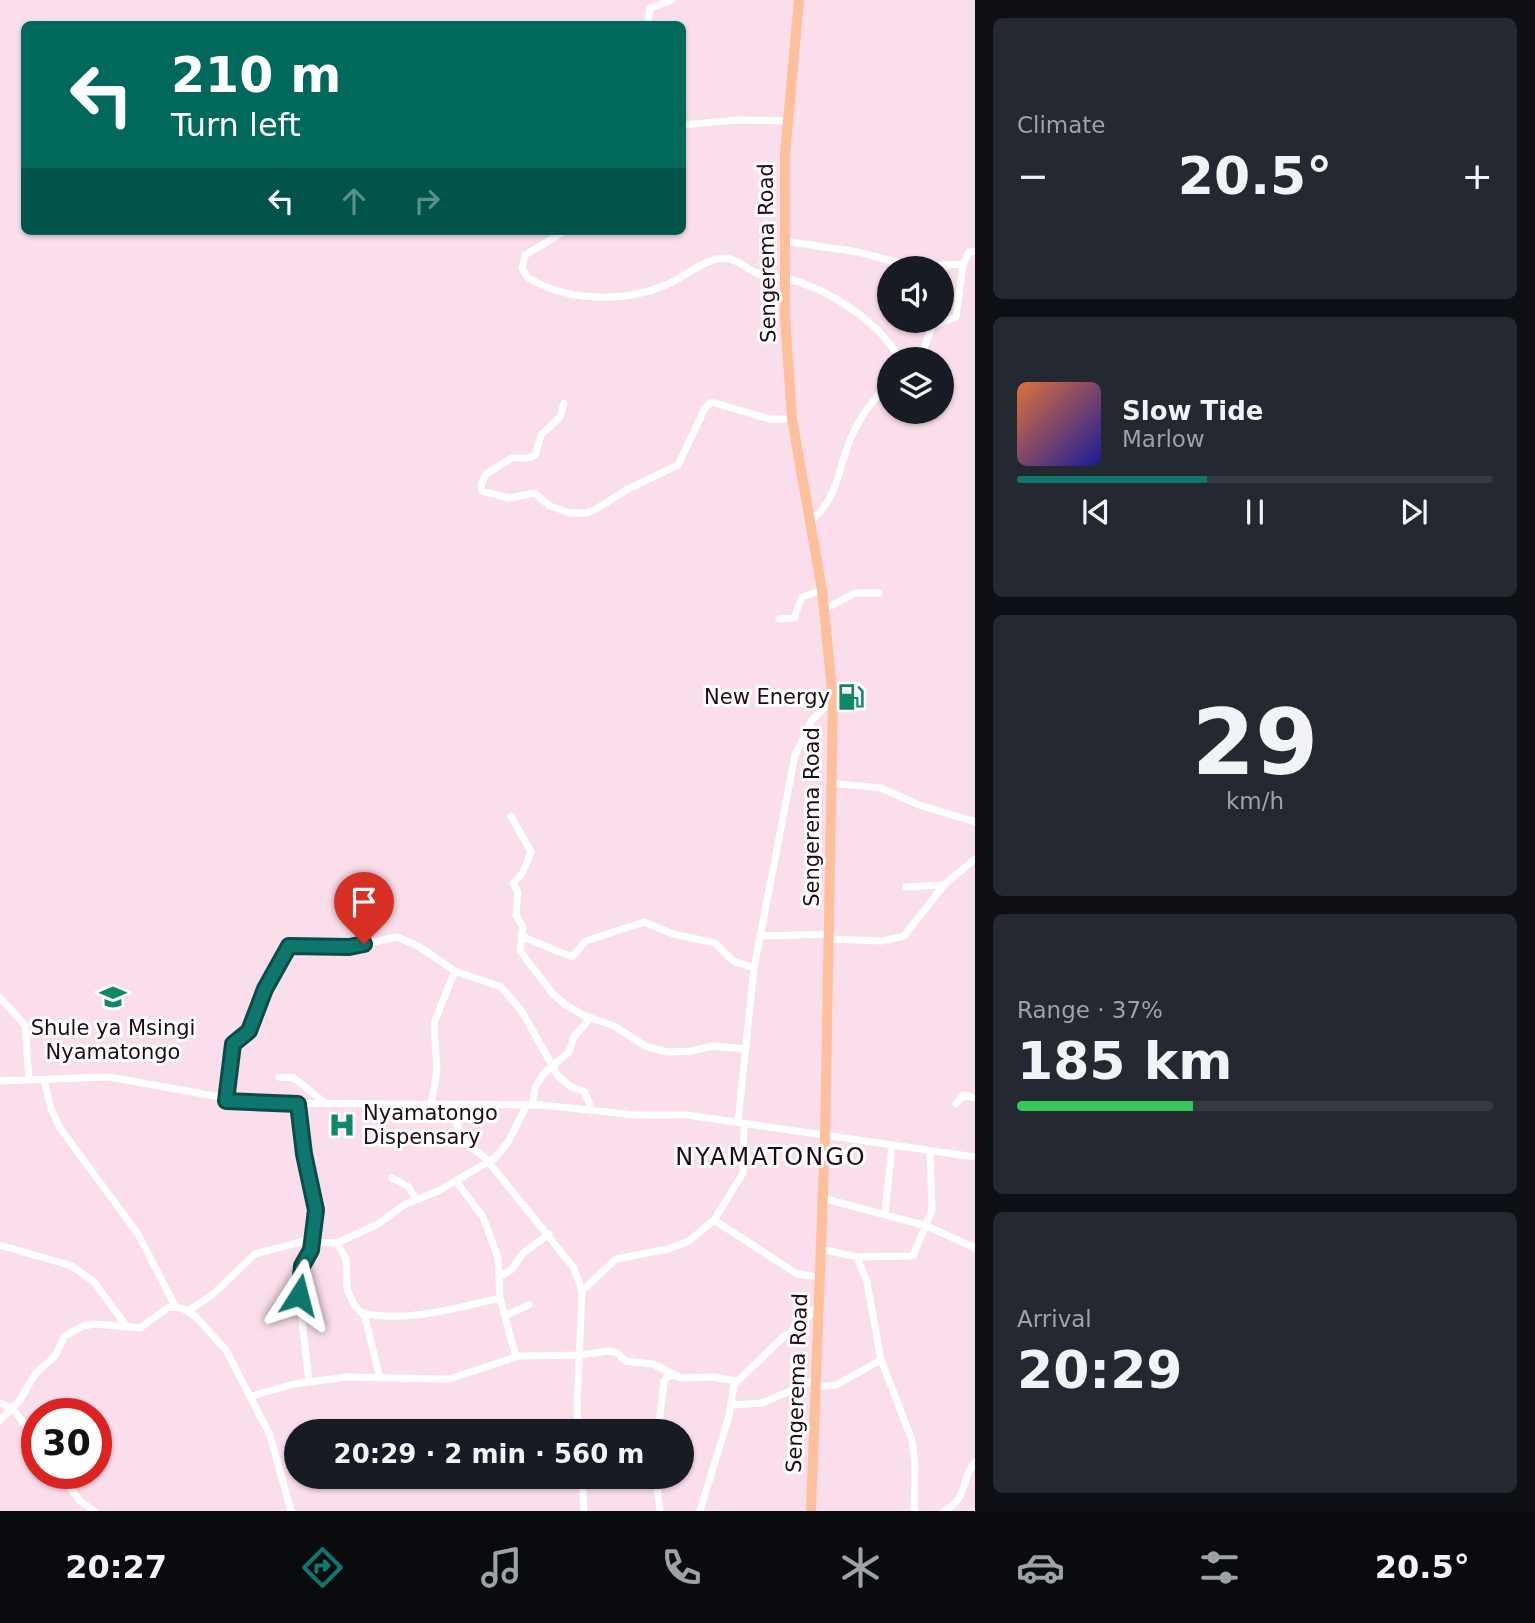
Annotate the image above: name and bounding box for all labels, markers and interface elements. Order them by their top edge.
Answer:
text: 210 m [171,47,341,104]
icon: left [56,49,147,140]
text: Turn left [171,106,301,144]
text: Climate [1017,112,1106,138]
text: 20.5° [1178,146,1332,206]
text: − [1017,154,1049,198]
text: + [1461,154,1493,198]
street label: Sengerema Road [753,163,781,343]
icon: left [262,182,300,220]
icon: ahead [335,182,373,220]
icon: right [408,182,446,220]
map controls [877,256,954,424]
button: sound [877,256,954,333]
button: layers [877,347,954,424]
text: Slow Tide [1122,396,1263,426]
text: Marlow [1122,426,1205,452]
icon: previous [1077,493,1115,531]
icon: pause [1236,493,1274,531]
icon: next [1395,493,1433,531]
fuel station icon: New Energy [836,682,866,712]
place label: New Energy [704,685,830,709]
text: 29 [1192,690,1318,795]
street label: Sengerema Road [800,727,824,907]
text: km/h [1226,788,1284,814]
pin [334,872,394,944]
icon: arrive [345,883,383,921]
school or university icon: Shule ya Msingi Nyamatongo [98,982,128,1012]
text: Range · 37% [1017,997,1163,1023]
place label: Shule ya Msingi Nyamatongo [31,1016,195,1064]
text: 185 km [1017,1031,1232,1091]
place label: Nyamatongo Dispensary [363,1101,498,1149]
hospital icon: Nyamatongo Dispensary [327,1110,357,1140]
district label: NYAMATONGO [675,1143,867,1171]
position arrow [262,1258,336,1332]
street label: Sengerema Road [782,1293,812,1473]
text: Arrival [1017,1306,1092,1332]
text: 20:29 [1017,1340,1183,1400]
speed limit sign: 30 [21,1398,112,1489]
text: 20:29 · 2 min · 560 m [334,1439,644,1469]
icon: directions [298,1543,347,1592]
icon: music [477,1543,526,1592]
icon: phone [657,1543,706,1592]
icon: climate [836,1543,885,1592]
icon: car [1016,1543,1065,1592]
icon: filters [1195,1543,1244,1592]
text: 20:27 [65,1548,167,1586]
text: 20.5° [1375,1548,1470,1586]

